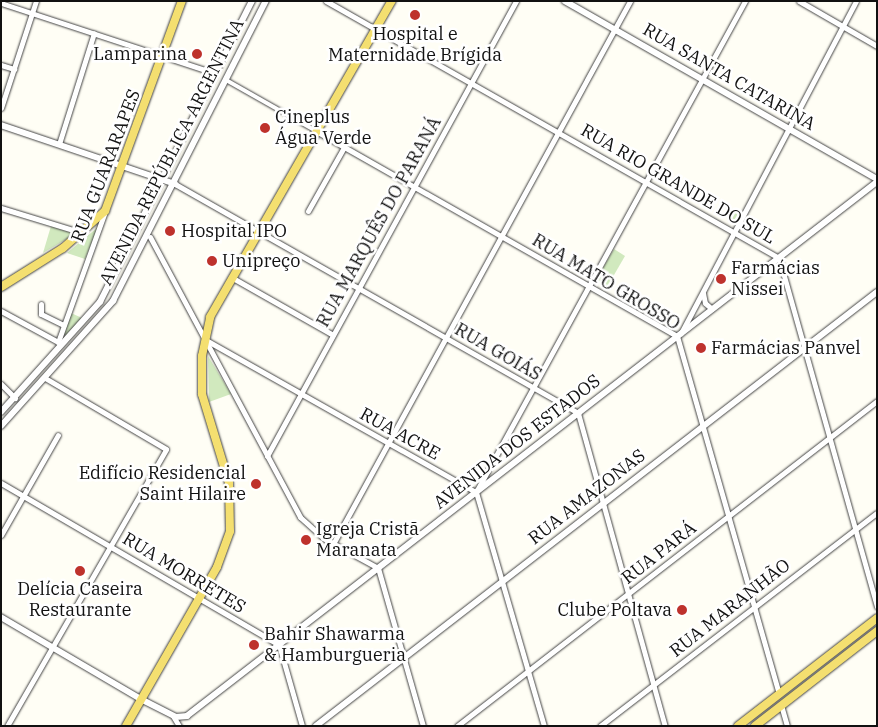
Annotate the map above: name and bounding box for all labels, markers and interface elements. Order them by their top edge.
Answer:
marker: Hospital e Maternidade Brígida [408,8,422,22]
street label: AVENIDA REPÚBLICA ARGENTINA [95,15,249,289]
street label: RUA SANTA CATARINA [639,19,819,135]
place label: Hospital e Maternidade Brígida [328,24,502,66]
place label: Lamparina [93,43,187,65]
marker: Lamparina [191,48,203,60]
street label: RUA GUARARAPES [67,87,145,245]
place label: Cineplus Água Verde [275,107,371,150]
street label: RUA MARQUÊS DO PARANÁ [312,113,446,331]
street label: RUA RIO GRANDE DO SUL [577,119,779,249]
marker: Cineplus Água Verde [259,122,271,134]
place label: Hospital IPO [181,220,287,242]
marker: Hospital IPO [163,224,177,238]
street label: RUA MATO GROSSO [528,229,684,335]
place label: Unipreço [222,250,300,272]
marker: Unipreço [206,255,218,267]
place label: Farmácias Nissei [731,258,820,300]
marker: Farmácias Nissei [715,273,727,285]
street label: RUA GOIÁS [451,319,545,385]
place label: Farmácias Panvel [711,337,861,359]
marker: Farmácias Panvel [695,342,707,354]
street label: AVENIDA DOS ESTADOS [429,370,605,514]
street label: RUA ACRE [356,403,444,465]
street label: RUA AMAZONAS [524,445,650,549]
place label: Edifício Residencial Saint Hilaire [79,463,246,506]
marker: Edifício Residencial Saint Hilaire [250,478,262,490]
street label: RUA PARÁ [617,517,701,589]
place label: Igreja Cristã Maranata [316,519,419,562]
street label: RUA MORRETES [119,528,249,618]
marker: Igreja Cristã Maranata [300,534,312,546]
street label: RUA MARANHÃO [666,554,794,662]
marker: Delícia Caseira Restaurante [74,565,86,577]
place label: Delícia Caseira Restaurante [17,579,143,622]
place label: Clube Poltava [557,599,672,621]
marker: Clube Poltava [676,604,688,616]
place label: Bahir Shawarma & Hamburgueria [264,624,406,666]
marker: Bahir Shawarma & Hamburgueria [248,639,260,651]

